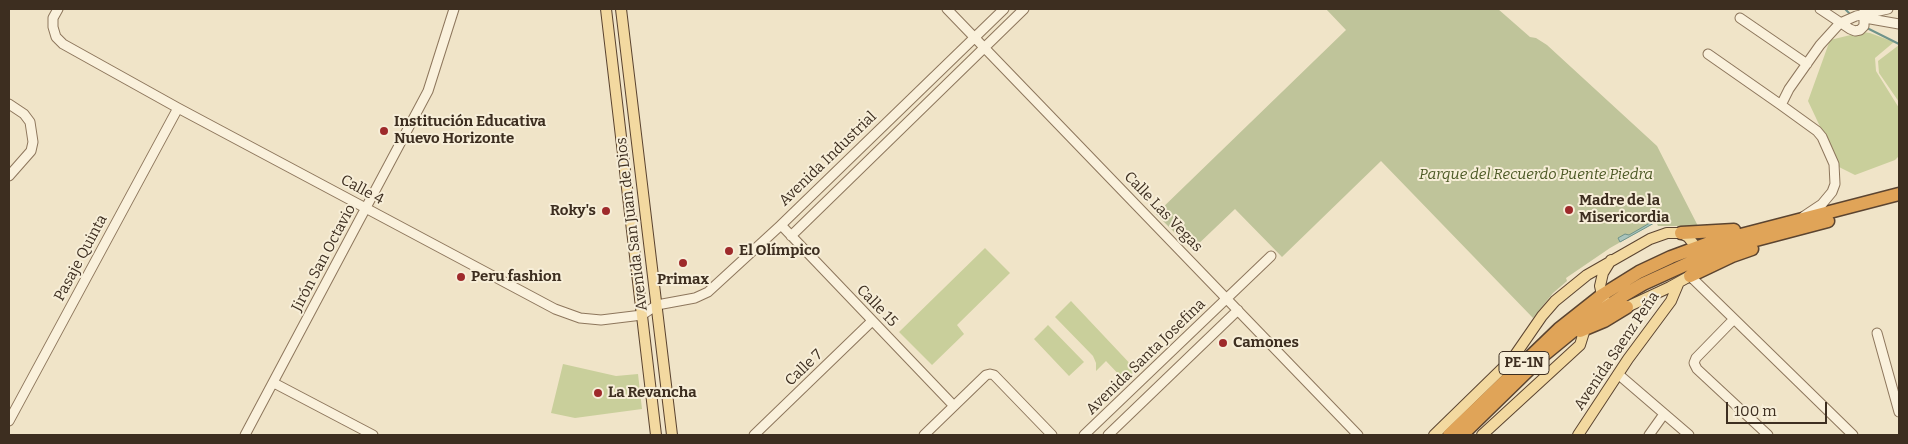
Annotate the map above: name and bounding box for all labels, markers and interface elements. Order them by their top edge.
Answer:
street label: Avenida Industrial [776,108,880,210]
place label: Institución Educativa Nuevo Horizonte [394,113,546,148]
marker: Institución Educativa Nuevo Horizonte [378,125,390,137]
street label: Avenida San Juan de Dios [612,136,652,312]
park label: Parque del Recuerdo Puente Piedra [1419,166,1653,184]
street label: Calle Las Vegas [1120,168,1206,256]
street label: Calle 4 [337,171,387,209]
place label: Madre de la Misericordia [1579,192,1669,227]
street label: Jirón San Octavio [288,201,360,315]
place label: Roky's [550,202,596,220]
marker: Madre de la Misericordia [1563,204,1575,216]
marker: Roky's [600,205,612,217]
street label: Pasaje Quinta [51,212,111,304]
place label: El Olímpico [739,242,820,260]
marker: El Olímpico [723,245,735,257]
marker: Primax [677,257,689,269]
place label: Peru fashion [471,268,561,286]
marker: Peru fashion [455,271,467,283]
place label: Primax [657,271,709,289]
street label: Calle 15 [853,281,901,331]
street label: Avenida Saenz Peña [1571,288,1663,414]
street label: Avenida Santa Josefina [1083,295,1209,419]
place label: Camones [1233,334,1299,352]
marker: Camones [1217,337,1229,349]
street label: Calle 7 [782,346,826,390]
road number: PE-1N [1499,352,1549,374]
place label: La Revancha [608,384,697,402]
marker: La Revancha [592,387,604,399]
scale bar [1728,392,1829,424]
text: 100 m [1734,402,1777,420]

